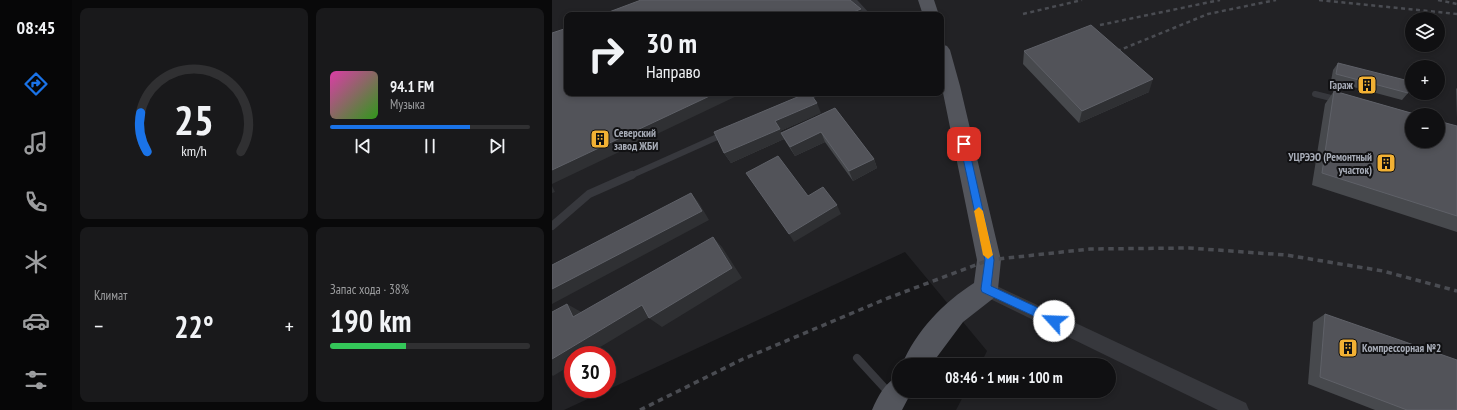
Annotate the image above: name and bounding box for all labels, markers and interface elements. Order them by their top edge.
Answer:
map controls [1405,12,1445,148]
button: layers [1405,12,1445,52]
text: 08:45 [17,16,55,39]
text: 30 m [646,24,697,61]
icon: right [580,28,632,80]
text: Направо [646,60,701,83]
button: + [1405,60,1445,100]
icon: directions [22,70,50,98]
building icon: Гараж [1356,74,1378,96]
text: 94.1 FM [390,77,434,96]
place label: Гараж [1330,78,1354,92]
text: 25 [174,92,214,145]
text: Музыка [390,96,425,113]
button: − [1405,108,1445,148]
place label: Северский завод ЖБИ [614,126,658,153]
pin [947,127,981,161]
building icon: Северский завод ЖБИ [589,128,611,150]
icon: music [22,129,50,157]
icon: arrive [953,133,975,155]
icon: previous [352,135,374,157]
icon: pause [419,135,441,157]
icon: next [486,135,508,157]
text: km/h [181,140,207,159]
place label: УЦРЭЭО (Ремонтный участок) [1287,150,1372,177]
building icon: УЦРЭЭО (Ремонтный участок) [1375,152,1397,174]
icon: phone [22,188,50,216]
icon: climate [22,248,50,276]
text: Запас хода · 38% [330,281,409,298]
text: Климат [94,287,127,304]
position arrow [1033,300,1075,342]
text: 190 km [330,301,411,340]
icon: car [22,307,50,335]
text: 22° [174,307,214,346]
text: − [94,312,103,340]
text: + [285,312,294,340]
building icon: Компрессорная №2 [1337,337,1359,359]
place label: Компрессорная №2 [1362,341,1441,355]
speed limit sign: 30 [564,346,616,398]
icon: filters [22,366,50,394]
text: 08:46 · 1 мин · 100 m [945,368,1063,387]

